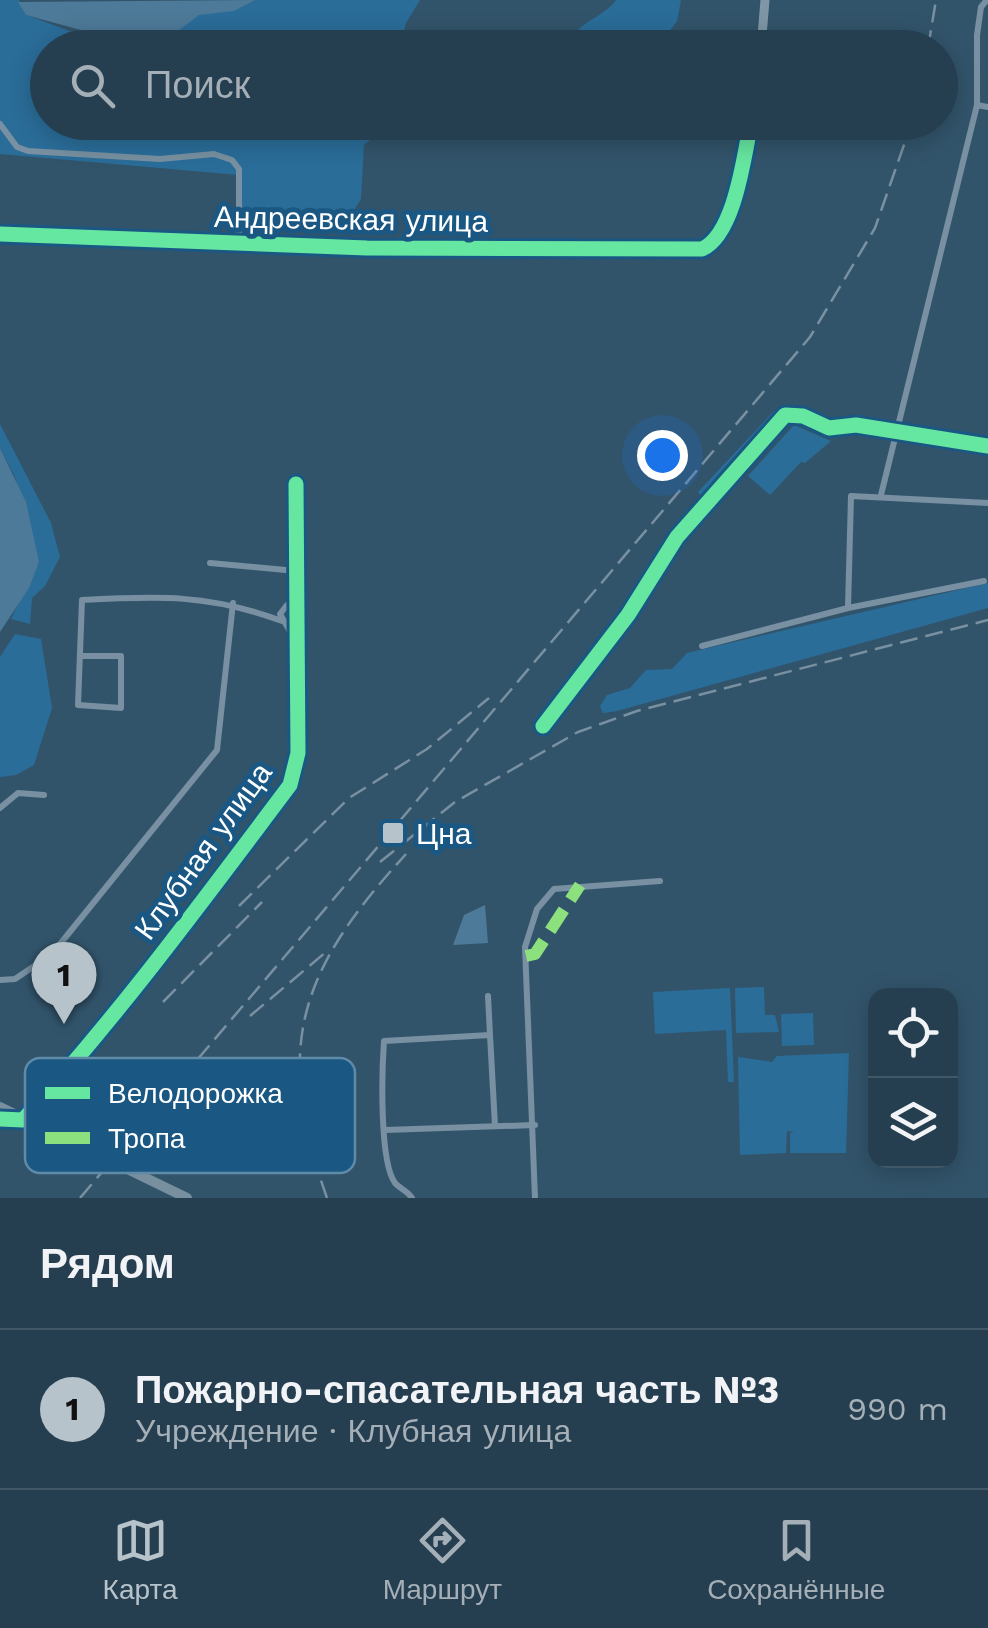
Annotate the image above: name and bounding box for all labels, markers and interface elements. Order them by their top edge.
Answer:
search box [30,30,958,140]
icon: search [65,58,120,113]
text: Поиск [145,63,250,107]
street label: Андреевская улица [214,199,489,239]
your location [637,430,688,481]
street label: Клубная улица [127,756,279,946]
place label: Цна [416,816,472,851]
marker: Цна [380,820,406,846]
pin: 1 [32,942,96,1024]
map controls [868,988,958,1168]
button: locate [868,988,958,1078]
legend [25,1058,355,1173]
text: Велодорожка [108,1077,283,1110]
button: layers [868,1078,958,1168]
text: Тропа [108,1122,186,1155]
text: Рядом [40,1239,175,1288]
text: Пожарно-спасательная часть №3 [135,1368,779,1412]
text: 1 [66,1390,79,1428]
text: 990 m [847,1390,948,1428]
text: Учреждение · Клубная улица [135,1412,571,1450]
tab: Карта [103,1513,178,1606]
tab: Маршрут [383,1513,502,1606]
tab: Сохранённые [707,1513,885,1606]

